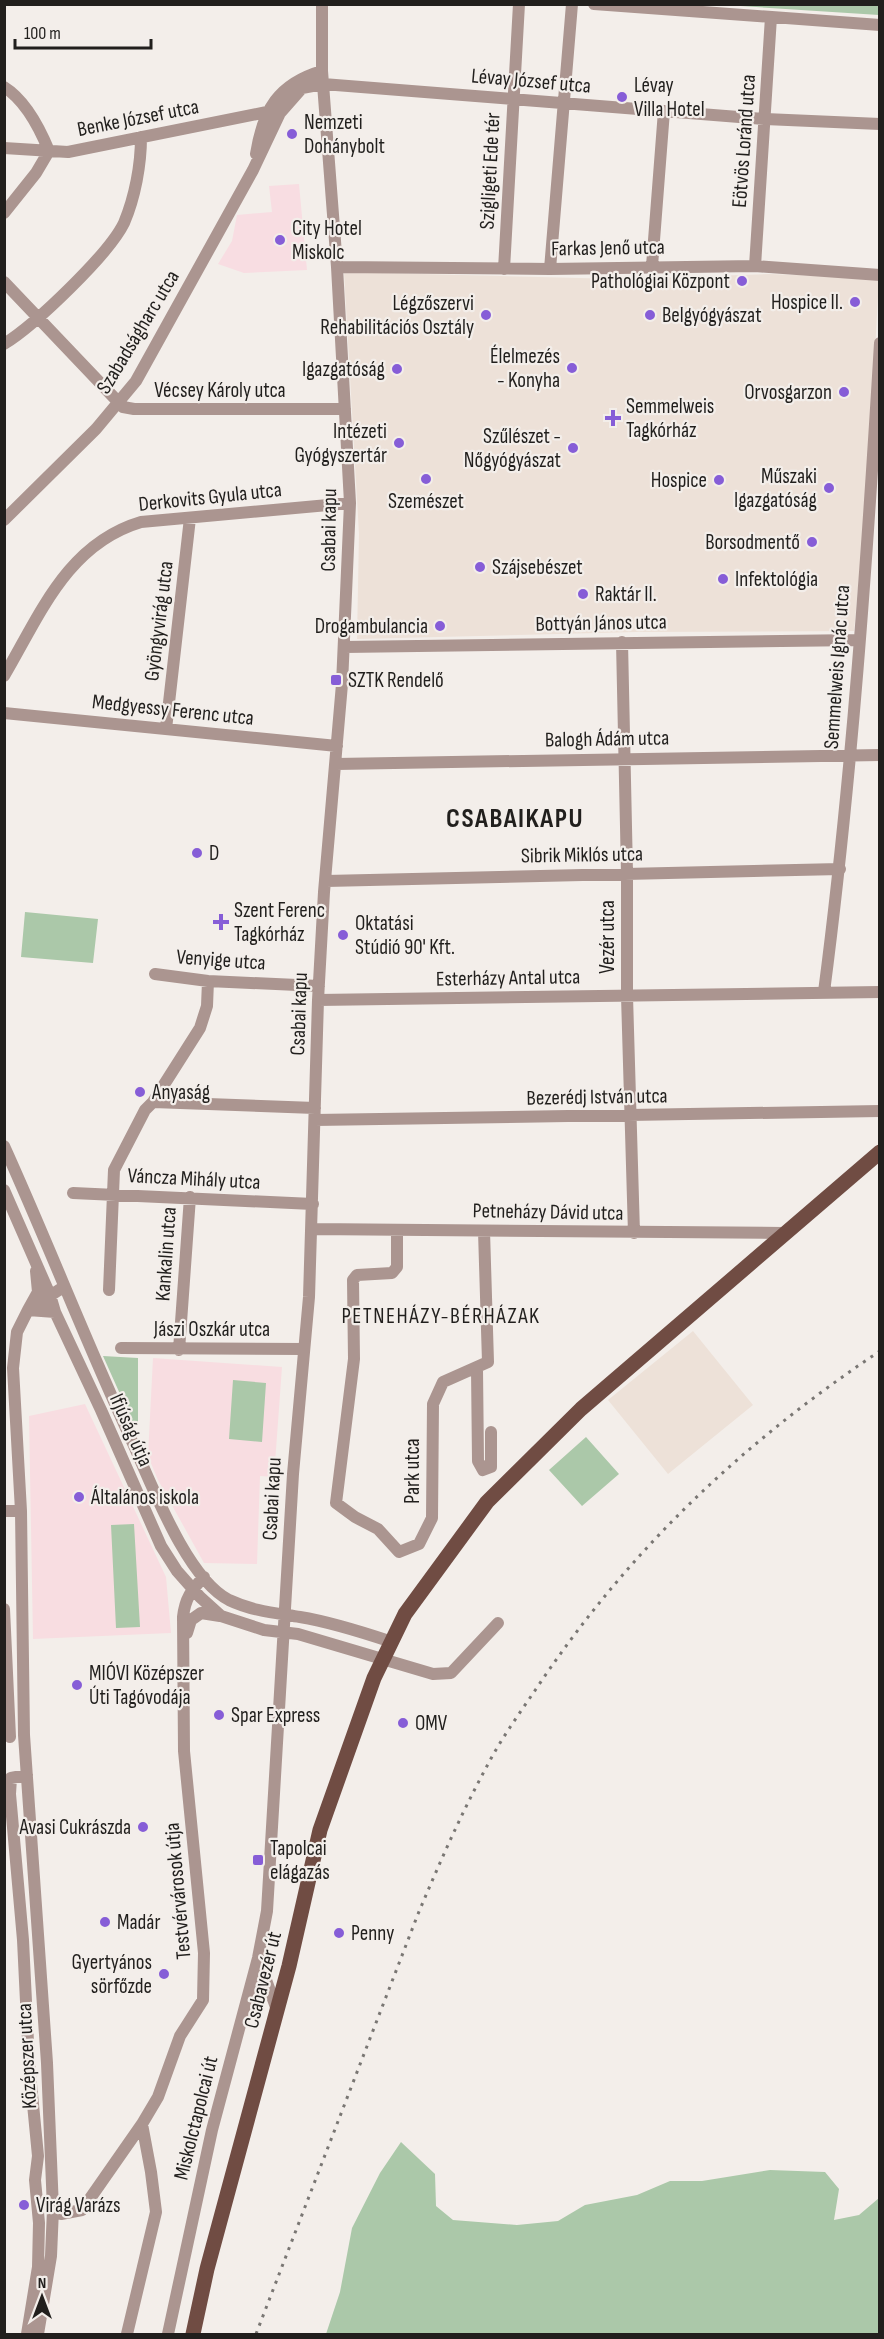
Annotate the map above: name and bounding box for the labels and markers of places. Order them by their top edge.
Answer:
place label: Lévay Villa Hotel [634,73,705,122]
marker: Lévay Villa Hotel [615,90,629,104]
place label: Nemzeti Dohánybolt [304,110,385,159]
marker: Nemzeti Dohánybolt [285,127,299,141]
place label: City Hotel Miskolc [292,216,362,265]
marker: City Hotel Miskolc [273,233,287,247]
place label: Pathológiai Központ [591,269,730,294]
marker: Pathológiai Központ [735,274,749,288]
place label: Hospice II. [771,290,843,315]
place label: Légzőszervi Rehabilitációs Osztály [320,291,474,340]
marker: Hospice II. [848,295,862,309]
place label: Belgyógyászat [662,303,762,328]
marker: Légzőszervi Rehabilitációs Osztály [479,308,493,322]
marker: Belgyógyászat [643,308,657,322]
place label: Élelmezés - Konyha [490,344,560,393]
place label: Igazgatóság [302,357,385,382]
marker: Élelmezés - Konyha [565,361,579,375]
marker: Igazgatóság [390,362,404,376]
place label: Orvosgarzon [744,380,832,405]
marker: Orvosgarzon [837,385,851,399]
place label: Semmelweis Tagkórház [626,394,714,443]
marker: Semmelweis Tagkórház [604,409,622,427]
place label: Intézeti Gyógyszertár [294,419,387,468]
place label: Szűlészet - Nőgyógyászat [464,424,561,473]
marker: Intézeti Gyógyszertár [392,436,406,450]
marker: Szűlészet - Nőgyógyászat [566,441,580,455]
place label: Műszaki Igazgatóság [734,464,817,513]
place label: Hospice [651,468,707,493]
marker: Szemészet [419,472,433,486]
marker: Hospice [712,473,726,487]
marker: Műszaki Igazgatóság [822,481,836,495]
place label: Szemészet [388,489,464,514]
place label: Borsodmentő [705,530,800,555]
marker: Borsodmentő [805,535,819,549]
place label: Szájsebészet [492,555,583,580]
marker: Szájsebészet [473,560,487,574]
place label: Infektológia [735,567,818,592]
marker: Infektológia [716,572,730,586]
place label: Raktár II. [595,582,657,607]
marker: Raktár II. [576,587,590,601]
place label: Drogambulancia [315,614,428,639]
marker: Drogambulancia [433,619,447,633]
place label: SZTK Rendelő [348,668,444,693]
marker: SZTK Rendelő [329,673,343,687]
place label: D [209,841,219,866]
marker: D [190,846,204,860]
place label: Szent Ferenc Tagkórház [234,898,325,947]
place label: Oktatási Stúdió 90' Kft. [355,911,455,960]
marker: Szent Ferenc Tagkórház [212,913,230,931]
marker: Oktatási Stúdió 90' Kft. [336,928,350,942]
place label: Anyaság [151,1080,210,1105]
marker: Anyaság [133,1085,147,1099]
place label: Általános iskola [90,1485,199,1510]
marker: Általános iskola [72,1490,86,1504]
place label: MIÓVI Középszer Úti Tagóvodája [89,1661,204,1710]
marker: MIÓVI Középszer Úti Tagóvodája [70,1678,84,1692]
place label: Spar Express [231,1703,320,1728]
marker: Spar Express [212,1708,226,1722]
place label: OMV [415,1711,448,1736]
marker: OMV [396,1716,410,1730]
place label: Avasi Cukrászda [19,1815,131,1840]
marker: Avasi Cukrászda [136,1820,150,1834]
place label: Tapolcai elágazás [270,1836,330,1885]
marker: Tapolcai elágazás [251,1853,265,1867]
place label: Madár [117,1910,160,1935]
marker: Madár [98,1915,112,1929]
place label: Penny [351,1921,394,1946]
marker: Penny [332,1926,346,1940]
place label: Gyertyános sörfőzde [72,1950,152,1999]
marker: Gyertyános sörfőzde [157,1967,171,1981]
place label: Virág Varázs [36,2193,121,2218]
marker: Virág Varázs [17,2198,31,2212]

